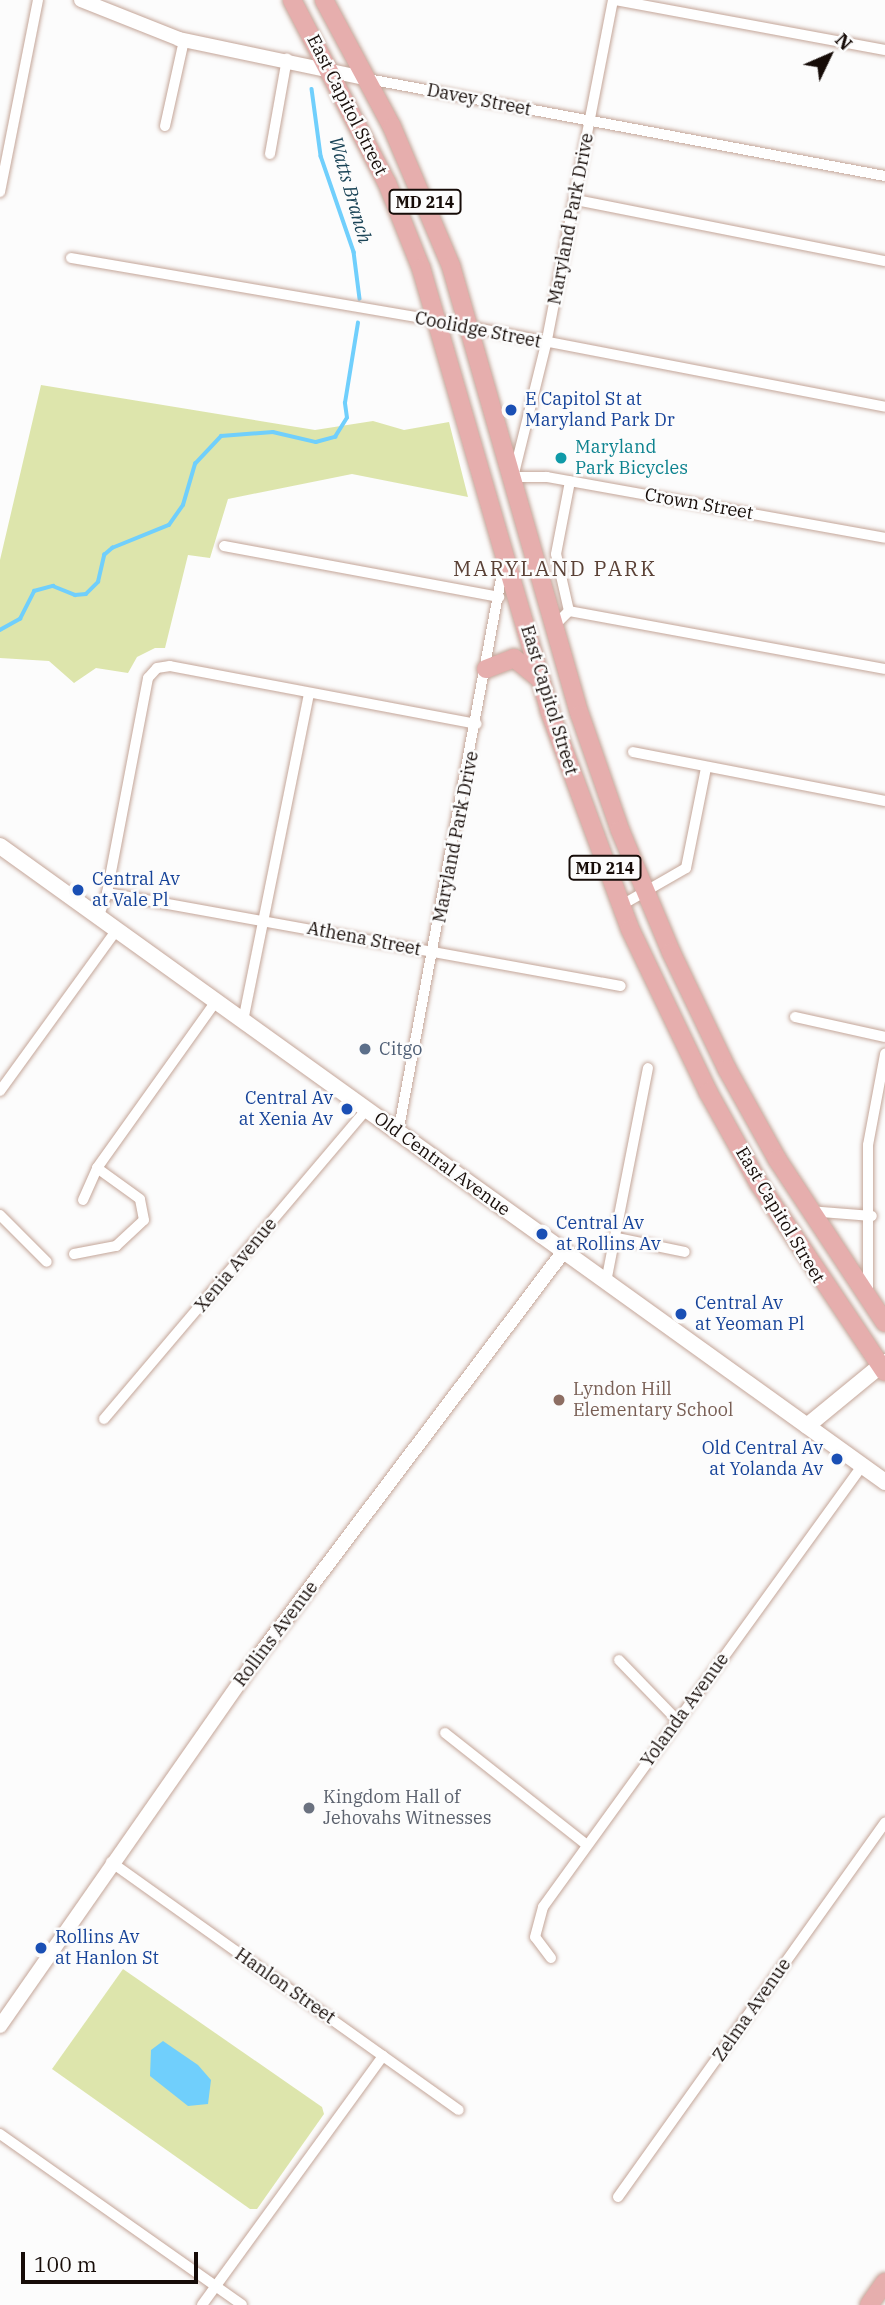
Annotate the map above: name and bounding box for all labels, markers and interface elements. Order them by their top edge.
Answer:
north arrow [794,21,864,91]
text: N [830,28,858,55]
street label: East Capitol Street [302,31,392,179]
street label: Davey Street [425,79,533,121]
street label: Maryland Park Drive [544,131,598,307]
water label: Watts Branch [324,134,376,246]
road number: MD 214 [388,190,462,214]
street label: Coolidge Street [413,307,543,353]
place label: E Capitol St at Maryland Park Dr [525,389,675,432]
marker: E Capitol St at Maryland Park Dr [503,402,519,418]
place label: Maryland Park Bicycles [575,437,688,480]
marker: Maryland Park Bicycles [553,450,569,466]
street label: Crown Street [643,484,755,524]
district label: MARYLAND PARK [455,555,655,581]
street label: East Capitol Street [516,623,582,777]
street label: Maryland Park Drive [429,749,483,925]
road number: MD 214 [568,856,642,880]
place label: Central Av at Vale Pl [92,869,180,912]
marker: Central Av at Vale Pl [70,882,86,898]
street label: Athena Street [305,917,423,961]
place label: Citgo [379,1038,422,1060]
marker: Citgo [357,1041,373,1057]
place label: Central Av at Xenia Av [239,1088,333,1130]
marker: Central Av at Xenia Av [339,1101,355,1117]
street label: Old Central Avenue [370,1107,514,1221]
street label: East Capitol Street [731,1143,829,1287]
place label: Central Av at Rollins Av [556,1213,661,1256]
street label: Xenia Avenue [190,1214,282,1316]
marker: Central Av at Rollins Av [534,1226,550,1242]
place label: Central Av at Yeoman Pl [695,1293,804,1336]
marker: Central Av at Yeoman Pl [673,1306,689,1322]
place label: Lyndon Hill Elementary School [573,1379,733,1422]
marker: Lyndon Hill Elementary School [551,1392,567,1408]
place label: Old Central Av at Yolanda Av [702,1438,823,1480]
marker: Old Central Av at Yolanda Av [829,1451,845,1467]
street label: Rollins Avenue [229,1577,323,1691]
street label: Yolanda Avenue [637,1649,733,1771]
place label: Kingdom Hall of Jehovahs Witnesses [323,1787,492,1829]
marker: Kingdom Hall of Jehovahs Witnesses [301,1800,317,1816]
place label: Rollins Av at Hanlon St [55,1927,159,1969]
marker: Rollins Av at Hanlon St [33,1940,49,1956]
street label: Hanlon Street [231,1944,339,2028]
street label: Zelma Avenue [708,1954,796,2066]
scale bar [24,2238,201,2282]
text: 100 m [34,2250,97,2278]

